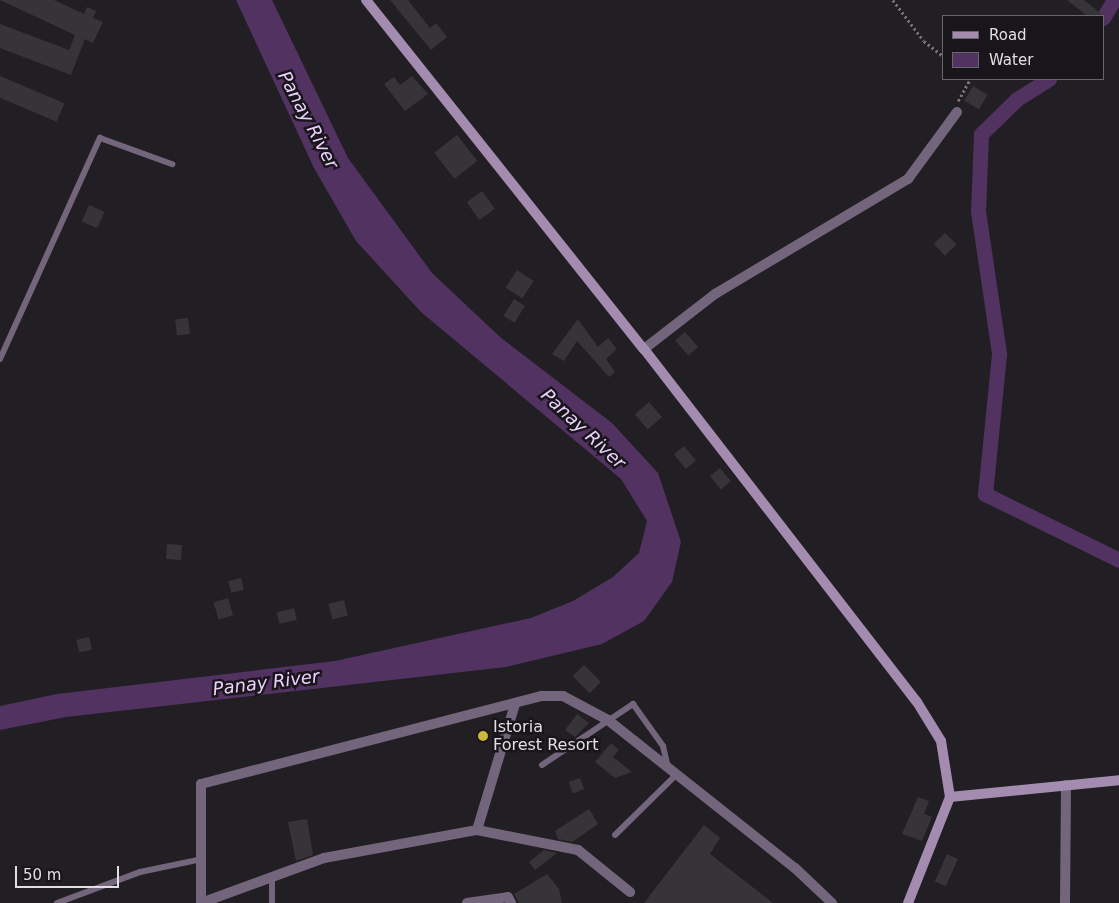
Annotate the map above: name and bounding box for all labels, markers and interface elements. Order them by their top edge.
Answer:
legend [942,15,1104,80]
text: Road [989,26,1027,44]
text: Water [989,51,1033,69]
water label: Panay River [273,68,343,172]
water label: Panay River [536,385,630,473]
water label: Panay River [211,666,321,700]
place label: Istoria Forest Resort [493,717,598,755]
marker: Istoria Forest Resort [477,730,489,742]
scale bar [18,856,121,888]
text: 50 m [23,866,61,884]

